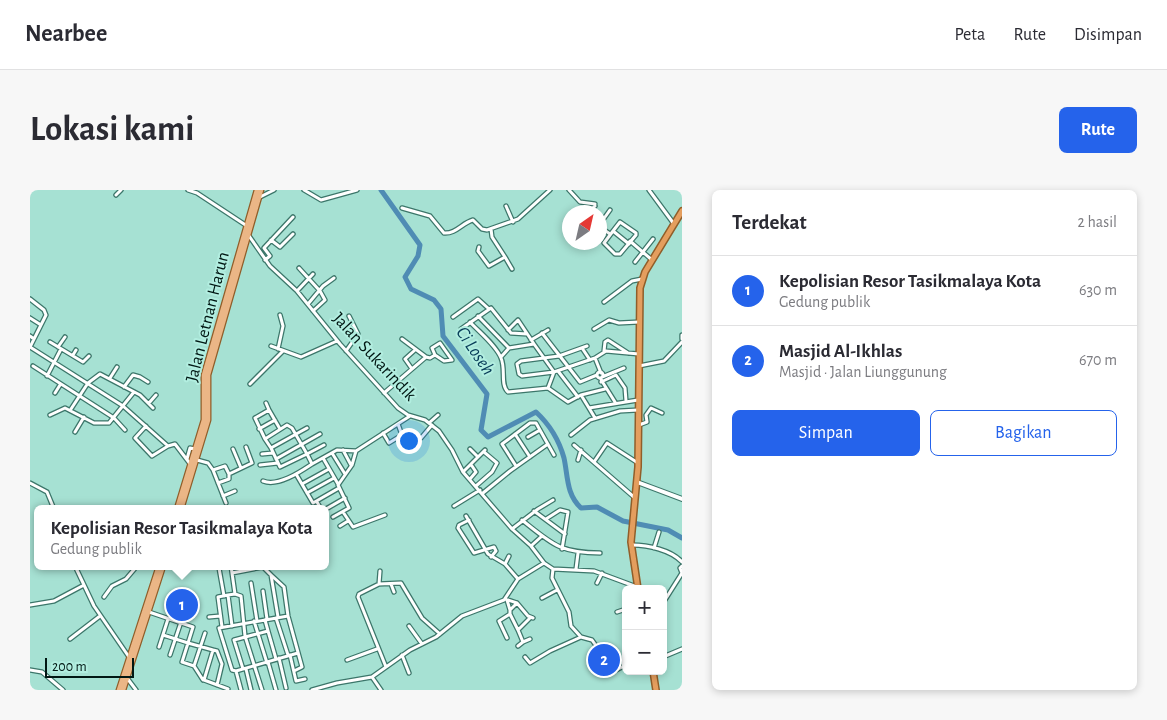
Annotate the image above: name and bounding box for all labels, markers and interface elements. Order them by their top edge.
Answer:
text: Nearbee [25,22,107,46]
text: Peta [954,26,985,44]
text: Rute [1013,26,1046,44]
text: Disimpan [1074,26,1142,44]
button: Rute [1059,107,1137,153]
text: Lokasi kami [30,112,194,147]
north arrow [562,205,607,250]
text: Terdekat [732,212,807,233]
text: 2 hasil [1078,214,1117,230]
street label: Jalan Letnan Harun [183,250,233,384]
text: Kepolisian Resor Tasikmalaya Kota [779,272,1041,291]
text: 1 [745,282,751,298]
text: 630 m [1079,282,1117,298]
text: Gedung publik [779,294,870,310]
street label: Jalan Sukarindik [329,309,420,405]
water label: Ci Loseh [452,323,498,379]
text: Masjid Al-Ikhlas [779,342,902,361]
text: 2 [744,352,752,368]
text: 670 m [1079,352,1117,368]
text: Masjid · Jalan Liunggunung [779,364,947,380]
button: Simpan [732,410,920,456]
button: Bagikan [930,410,1117,456]
your location [396,428,422,454]
popup [34,505,329,570]
text: Kepolisian Resor Tasikmalaya Kota [50,519,313,538]
text: Gedung publik [50,541,142,557]
map controls [622,585,667,675]
button: + [622,585,667,630]
pin: 1 [166,586,198,624]
button: − [622,630,667,675]
pin: 2 [588,641,620,679]
scale bar [45,655,134,678]
text: 200 m [52,660,87,674]

